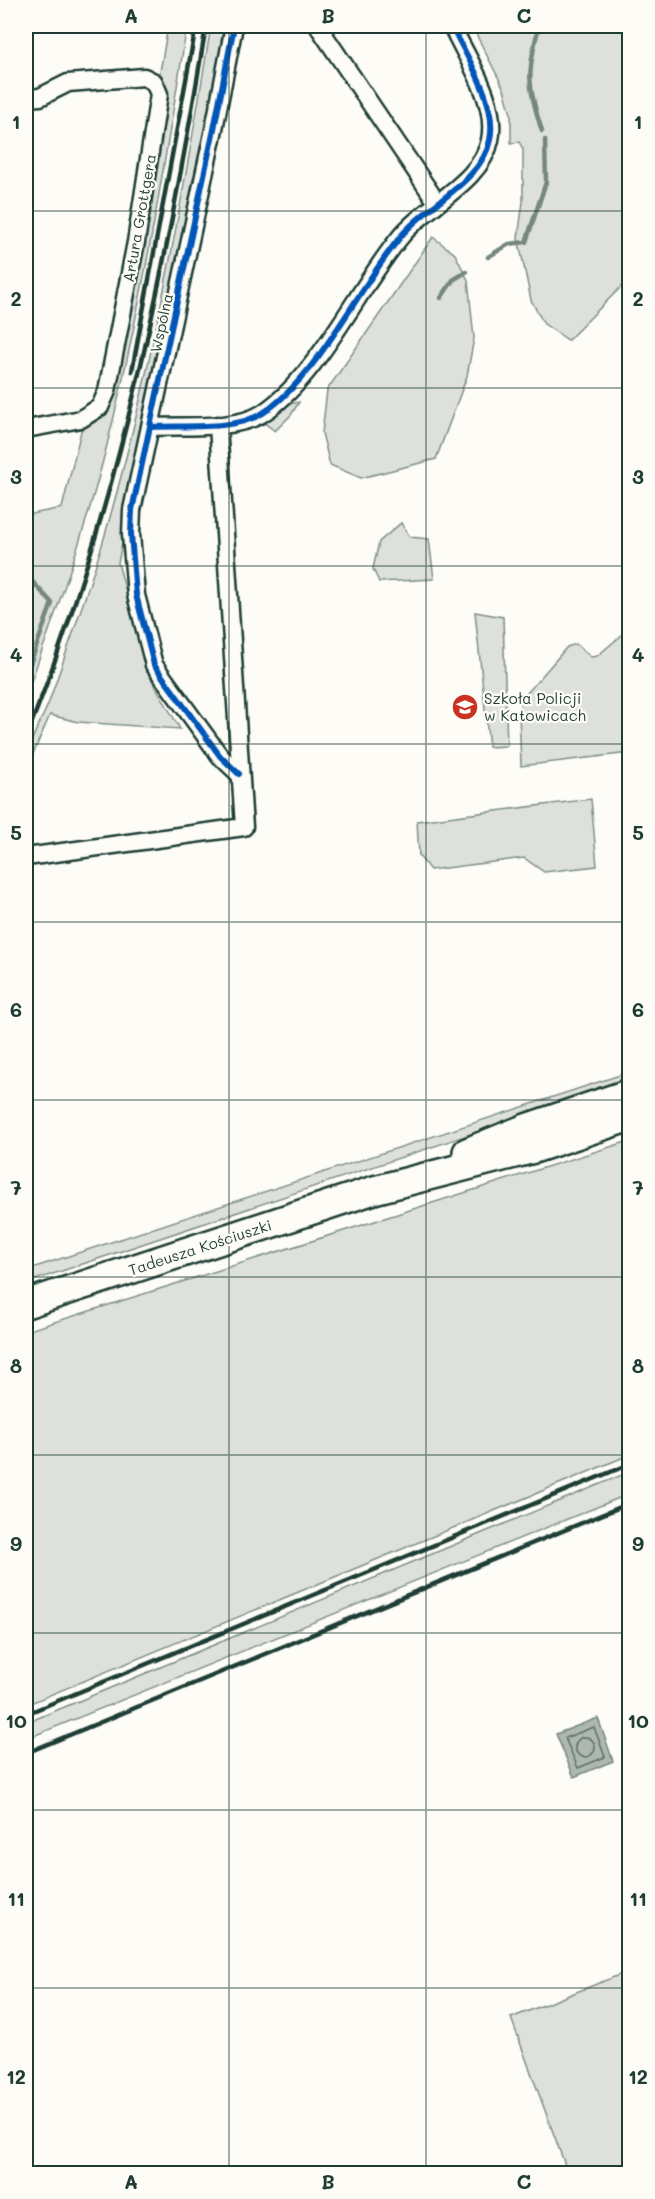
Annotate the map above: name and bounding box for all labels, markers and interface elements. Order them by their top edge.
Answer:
text: A [124,2,138,28]
text: B [321,2,335,28]
text: C [517,2,532,28]
text: 1 [12,108,20,134]
text: 1 [634,108,642,134]
street label: Artura Grottgera [118,152,160,284]
text: 2 [10,285,22,311]
text: 2 [632,285,644,311]
street label: Wspólna [145,292,177,354]
text: 3 [10,463,22,489]
text: 3 [632,463,644,489]
text: 4 [10,641,23,667]
text: 4 [632,641,645,667]
place label: Szkoła Policji w Katowicach [484,688,586,725]
school or university icon: Szkoła Policji w Katowicach [450,692,480,722]
text: 5 [10,819,22,845]
text: 5 [632,819,644,845]
text: 6 [10,996,22,1022]
text: 6 [632,996,644,1022]
text: 7 [10,1174,22,1200]
text: 7 [632,1174,644,1200]
street label: Tadeusza Kościuszki [126,1214,274,1280]
text: 8 [10,1352,22,1378]
text: 8 [632,1352,644,1378]
text: 9 [10,1530,22,1556]
text: 9 [632,1530,644,1556]
text: 10 [5,1707,27,1733]
text: 10 [627,1707,649,1733]
text: 11 [7,1885,25,1911]
text: 11 [629,1885,647,1911]
text: 12 [6,2063,26,2089]
text: 12 [628,2063,648,2089]
text: A [124,2168,138,2194]
text: B [321,2168,335,2194]
text: C [517,2168,532,2194]

